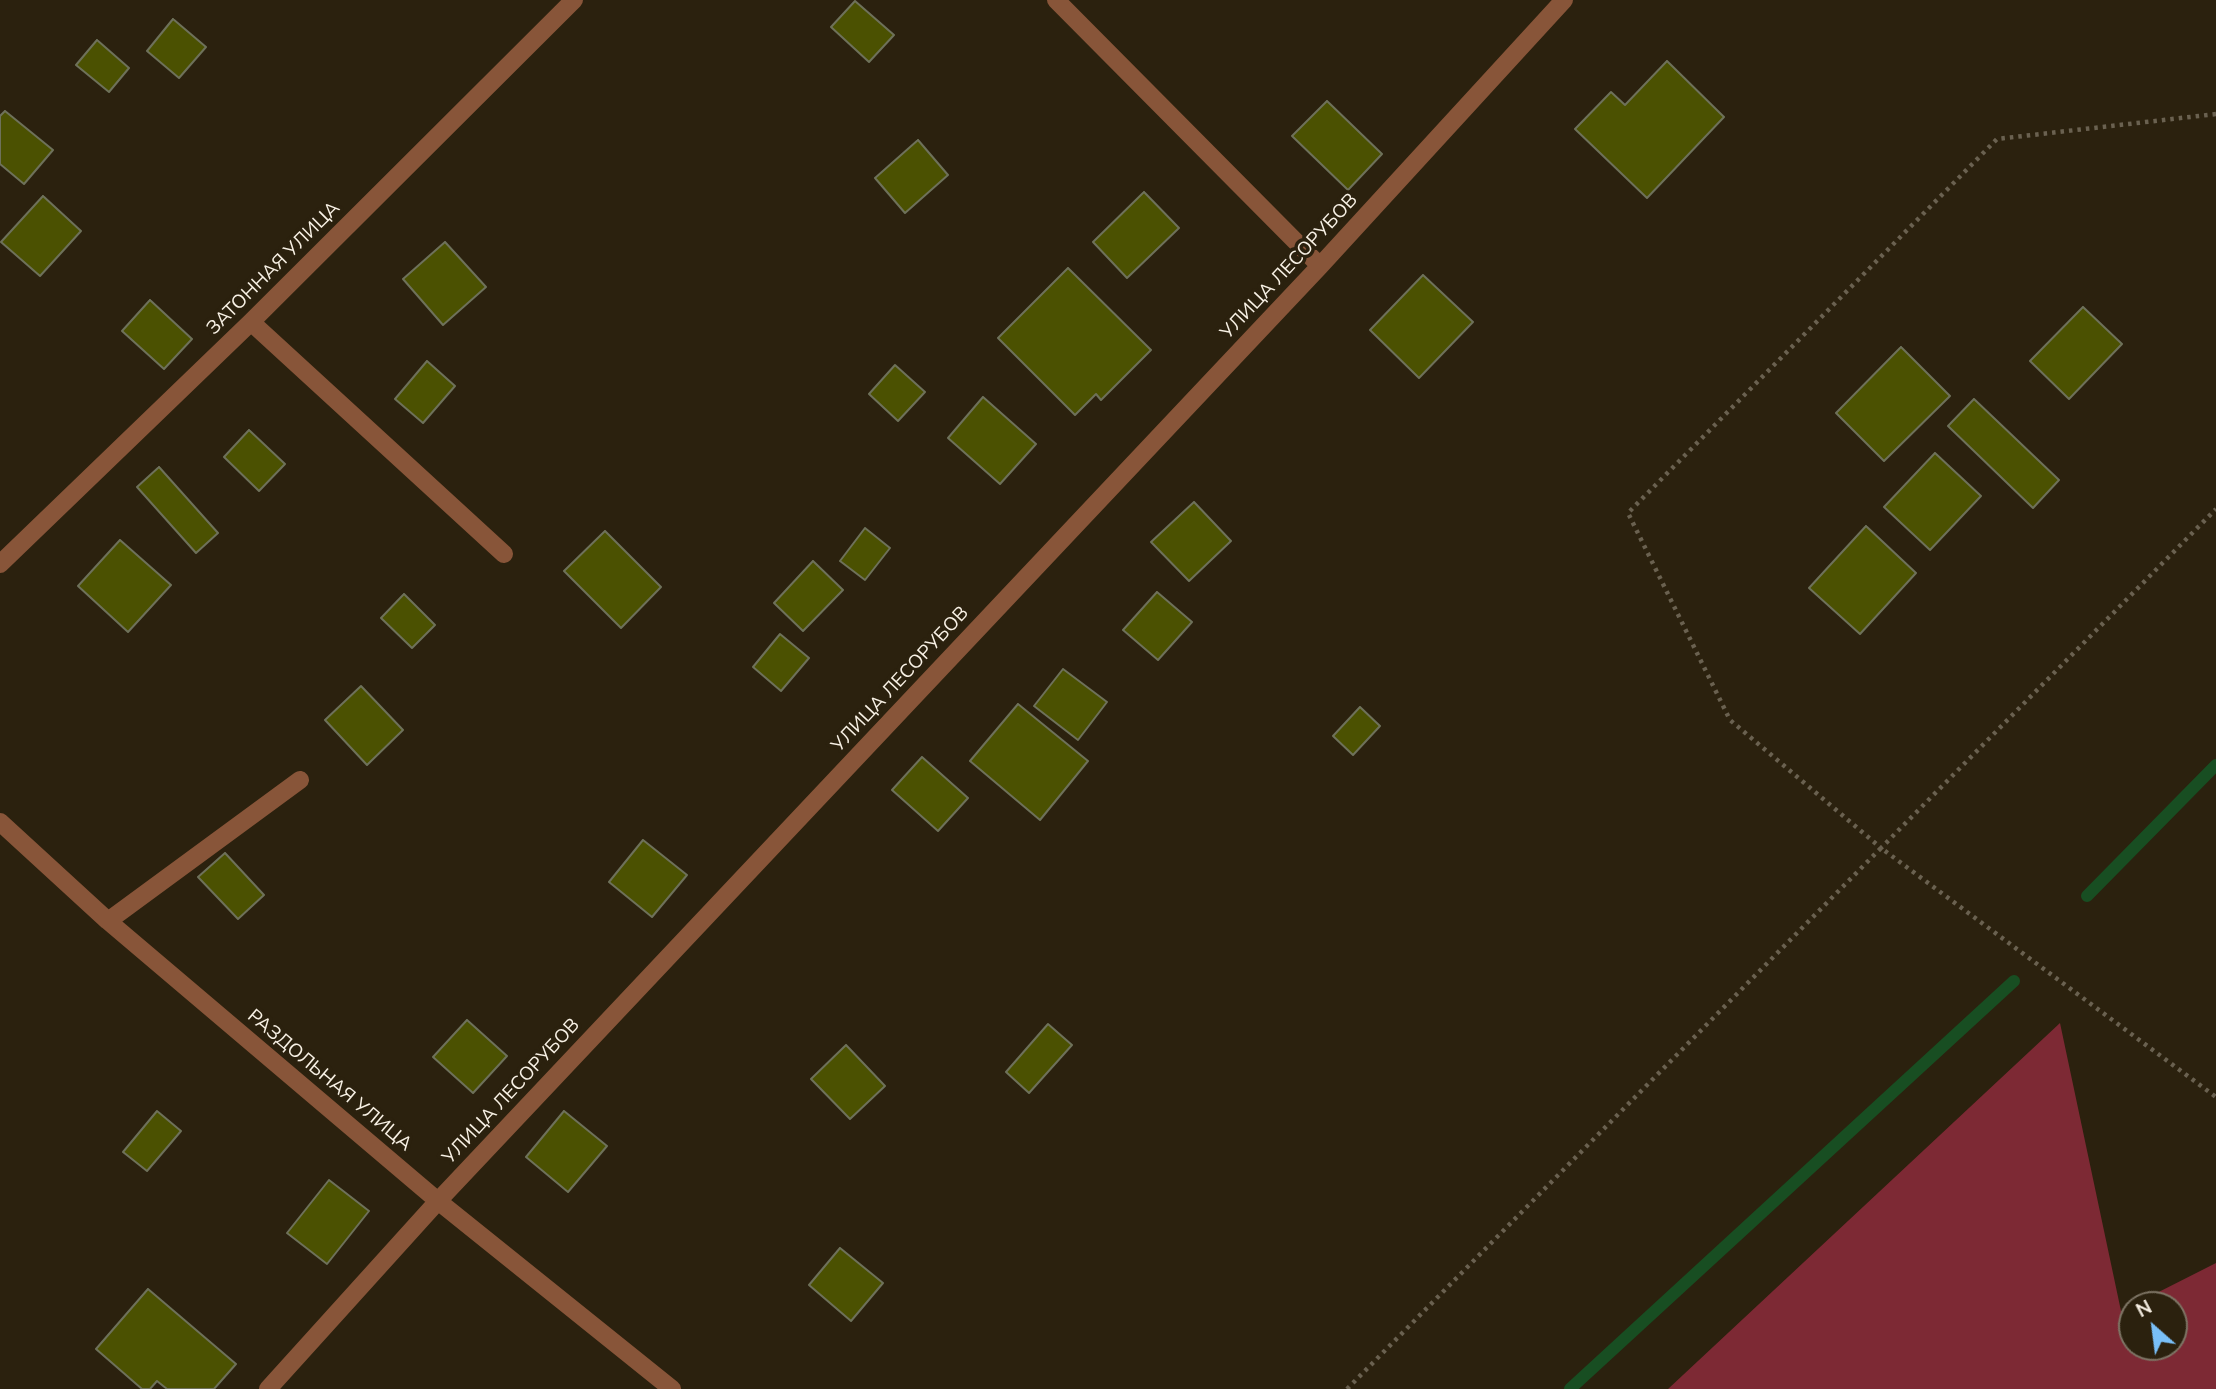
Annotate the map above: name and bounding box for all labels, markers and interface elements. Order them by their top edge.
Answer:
street label: УЛИЦА ЛЕСОРУБОВ [1217,190,1363,344]
street label: ЗАТОННАЯ УЛИЦА [203,198,345,340]
street label: УЛИЦА ЛЕСОРУБОВ [828,603,974,757]
street label: РАЗДОЛЬНАЯ УЛИЦА [242,1005,416,1157]
street label: УЛИЦА ЛЕСОРУБОВ [439,1015,585,1169]
north arrow [2118,1291,2188,1361]
text: N [2132,1294,2156,1324]

